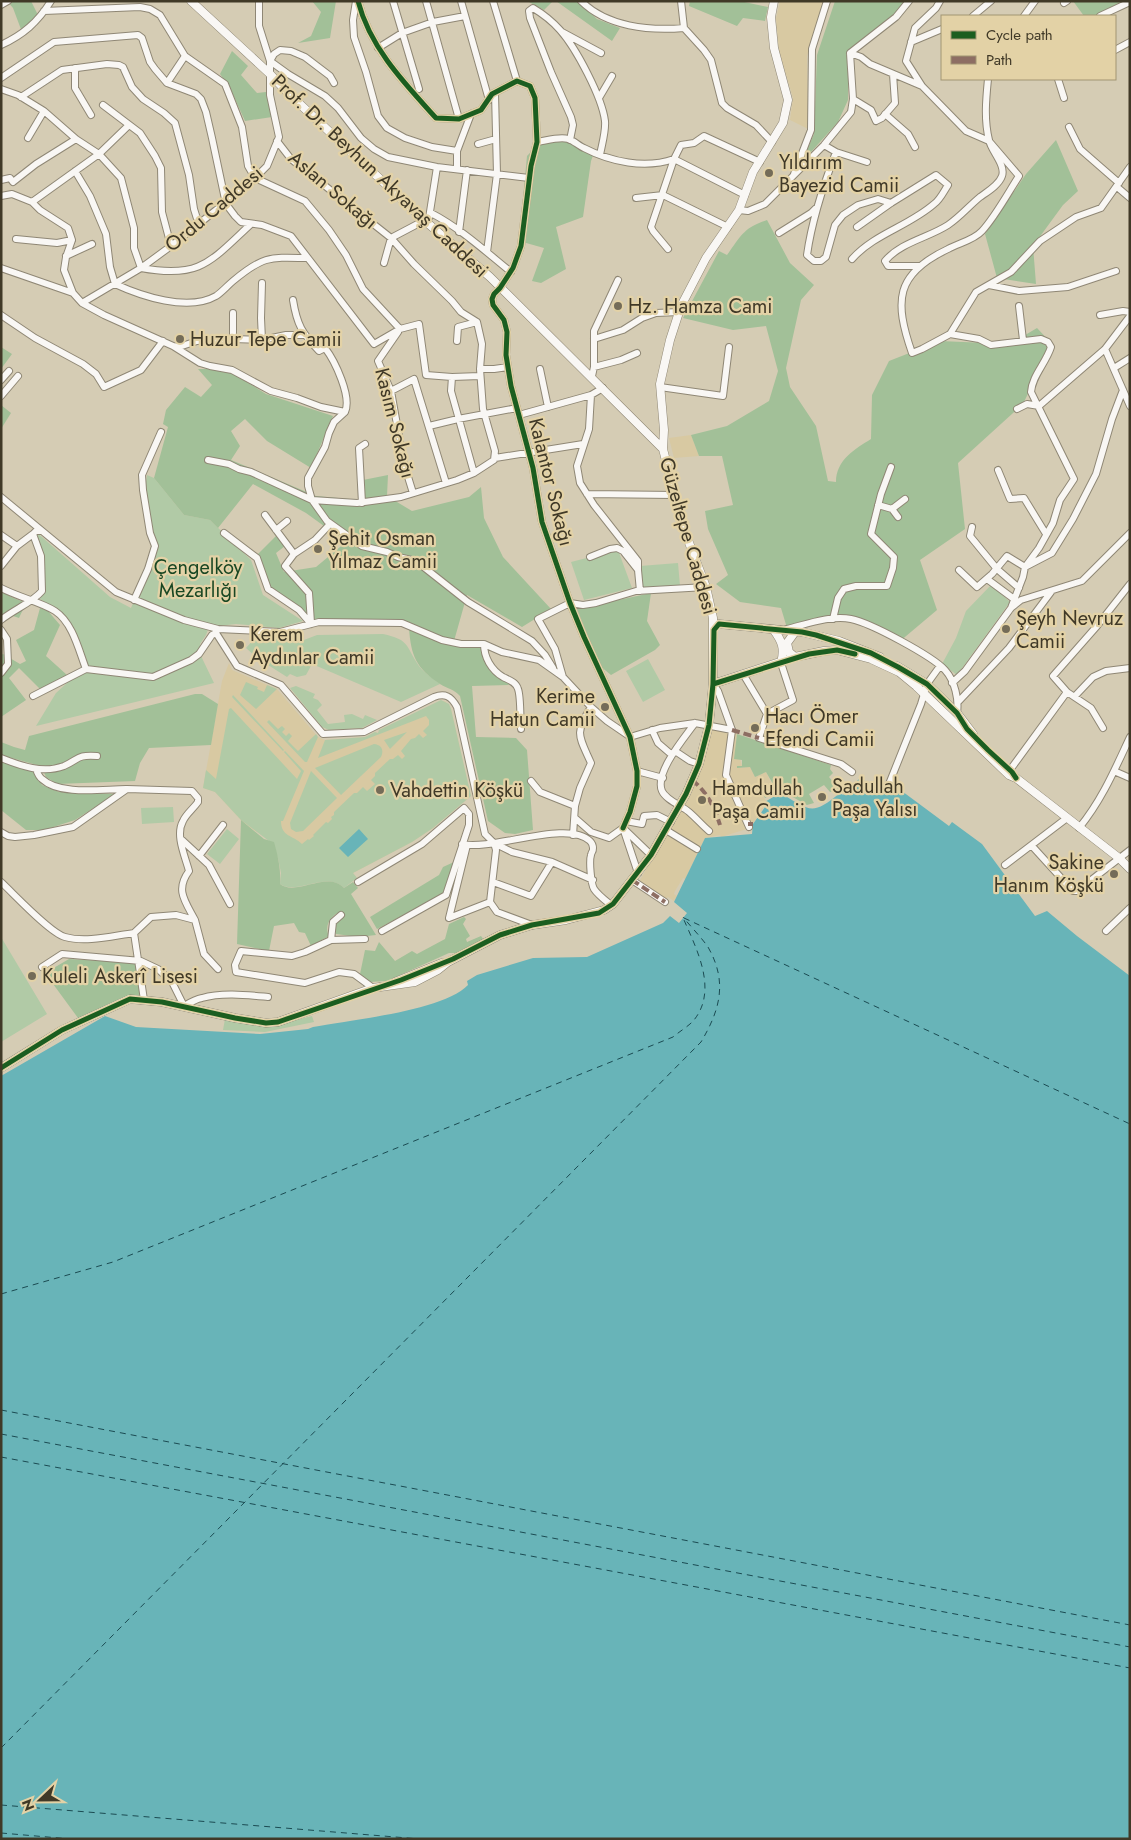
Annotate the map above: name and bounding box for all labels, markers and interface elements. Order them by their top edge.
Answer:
legend [941,15,1116,80]
text: Cycle path [986,24,1053,46]
text: Path [986,49,1012,71]
street label: Prof. Dr. Beyhun Akyavaş Caddesi [265,67,495,285]
street label: Aslan Sokağı [282,144,384,236]
place label: Yıldırım Bayezid Camii [779,148,899,200]
street label: Ordu Caddesi [159,159,269,259]
marker: Yıldırım Bayezid Camii [763,167,775,179]
place label: Hz. Hamza Cami [628,292,773,321]
marker: Hz. Hamza Cami [612,300,624,312]
place label: Huzur Tepe Camii [190,325,342,354]
marker: Huzur Tepe Camii [174,333,186,345]
street label: Kasım Sokağı [367,365,423,481]
street label: Kalantor Sokağı [521,415,581,549]
street label: Güzeltepe Caddesi [652,454,724,618]
place label: Şehit Osman Yılmaz Camii [328,524,437,576]
marker: Şehit Osman Yılmaz Camii [312,543,324,555]
park label: Çengelköy Mezarlığı [154,553,243,605]
place label: Şeyh Nevruz Camii [1016,604,1123,656]
place label: Kerem Aydınlar Camii [250,620,375,672]
marker: Şeyh Nevruz Camii [1000,623,1012,635]
marker: Kerem Aydınlar Camii [234,639,246,651]
place label: Kerime Hatun Camii [490,682,595,734]
marker: Kerime Hatun Camii [599,701,611,713]
place label: Hacı Ömer Efendi Camii [765,702,874,754]
marker: Hacı Ömer Efendi Camii [749,722,761,734]
place label: Sadullah Paşa Yalısı [832,772,918,824]
place label: Hamdullah Paşa Camii [712,774,805,826]
place label: Vahdettin Köşkü [390,776,523,805]
marker: Vahdettin Köşkü [374,784,386,796]
marker: Sadullah Paşa Yalısı [816,791,828,803]
marker: Hamdullah Paşa Camii [696,794,708,806]
place label: Sakine Hanım Köşkü [994,848,1104,900]
marker: Sakine Hanım Köşkü [1108,868,1120,880]
place label: Kuleli Askerî Lisesi [42,962,198,991]
marker: Kuleli Askerî Lisesi [26,970,38,982]
north arrow [15,1775,65,1825]
text: N [17,1796,39,1814]

